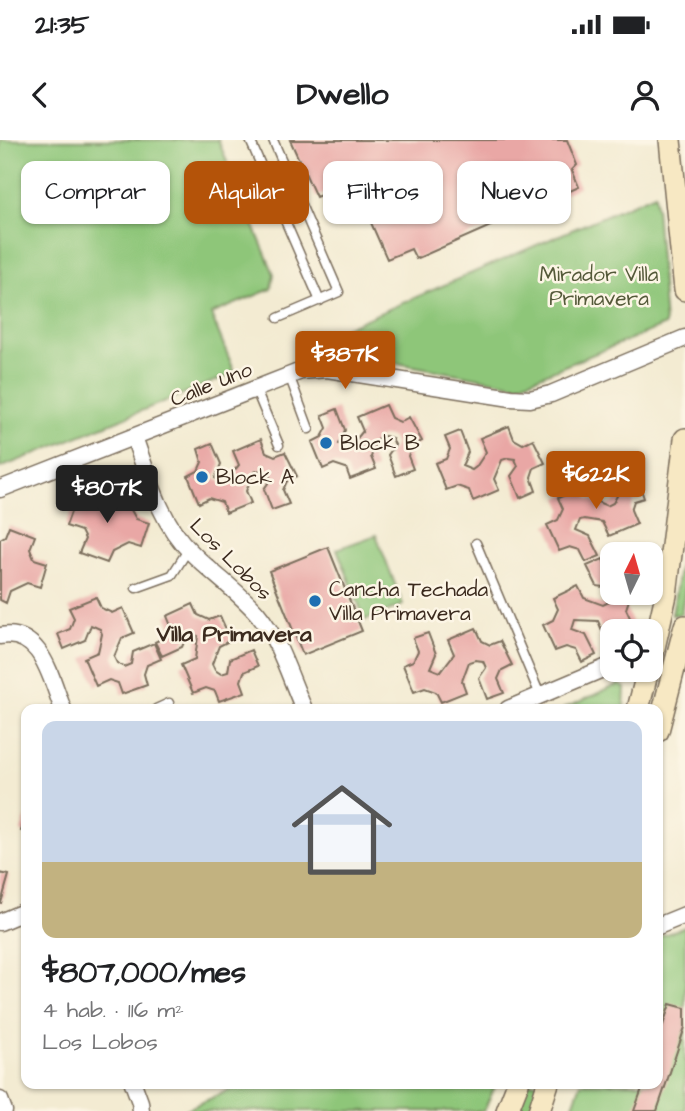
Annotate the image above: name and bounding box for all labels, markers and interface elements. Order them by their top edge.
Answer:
text: 21:35 [35,7,89,43]
text: Dwello [297,72,389,117]
icon: back [21,76,59,114]
icon: person [626,76,664,114]
chip: Comprar [21,161,170,224]
chip: Alquilar [184,161,309,224]
chip: Filtros [323,161,443,224]
chip: Nuevo [457,161,571,224]
park label: Mirador Villa Primavera [539,260,659,313]
pin: $387K [296,331,394,391]
text: $387K [311,338,379,370]
street label: Calle Uno [166,355,257,414]
place label: Block B [340,429,420,458]
marker: Block B [318,435,334,451]
pin: $622K [547,452,645,511]
text: $622K [562,458,630,490]
place label: Block A [216,463,295,492]
pin: $807K [58,466,156,525]
marker: Block A [194,469,210,485]
text: $807K [72,472,142,504]
street label: Los Lobos [183,512,278,607]
north arrow [600,542,663,606]
map controls [600,542,663,682]
place label: Cancha Techada Villa Primavera [329,575,488,628]
marker: Cancha Techada Villa Primavera [307,593,323,609]
district label: Villa Primavera [155,618,312,650]
button: locate [600,619,663,682]
icon: home [279,767,405,893]
text: $807,000/mes [42,952,246,994]
text: 4 hab. · 116 m² [42,994,184,1026]
text: Los Lobos [42,1026,158,1058]

